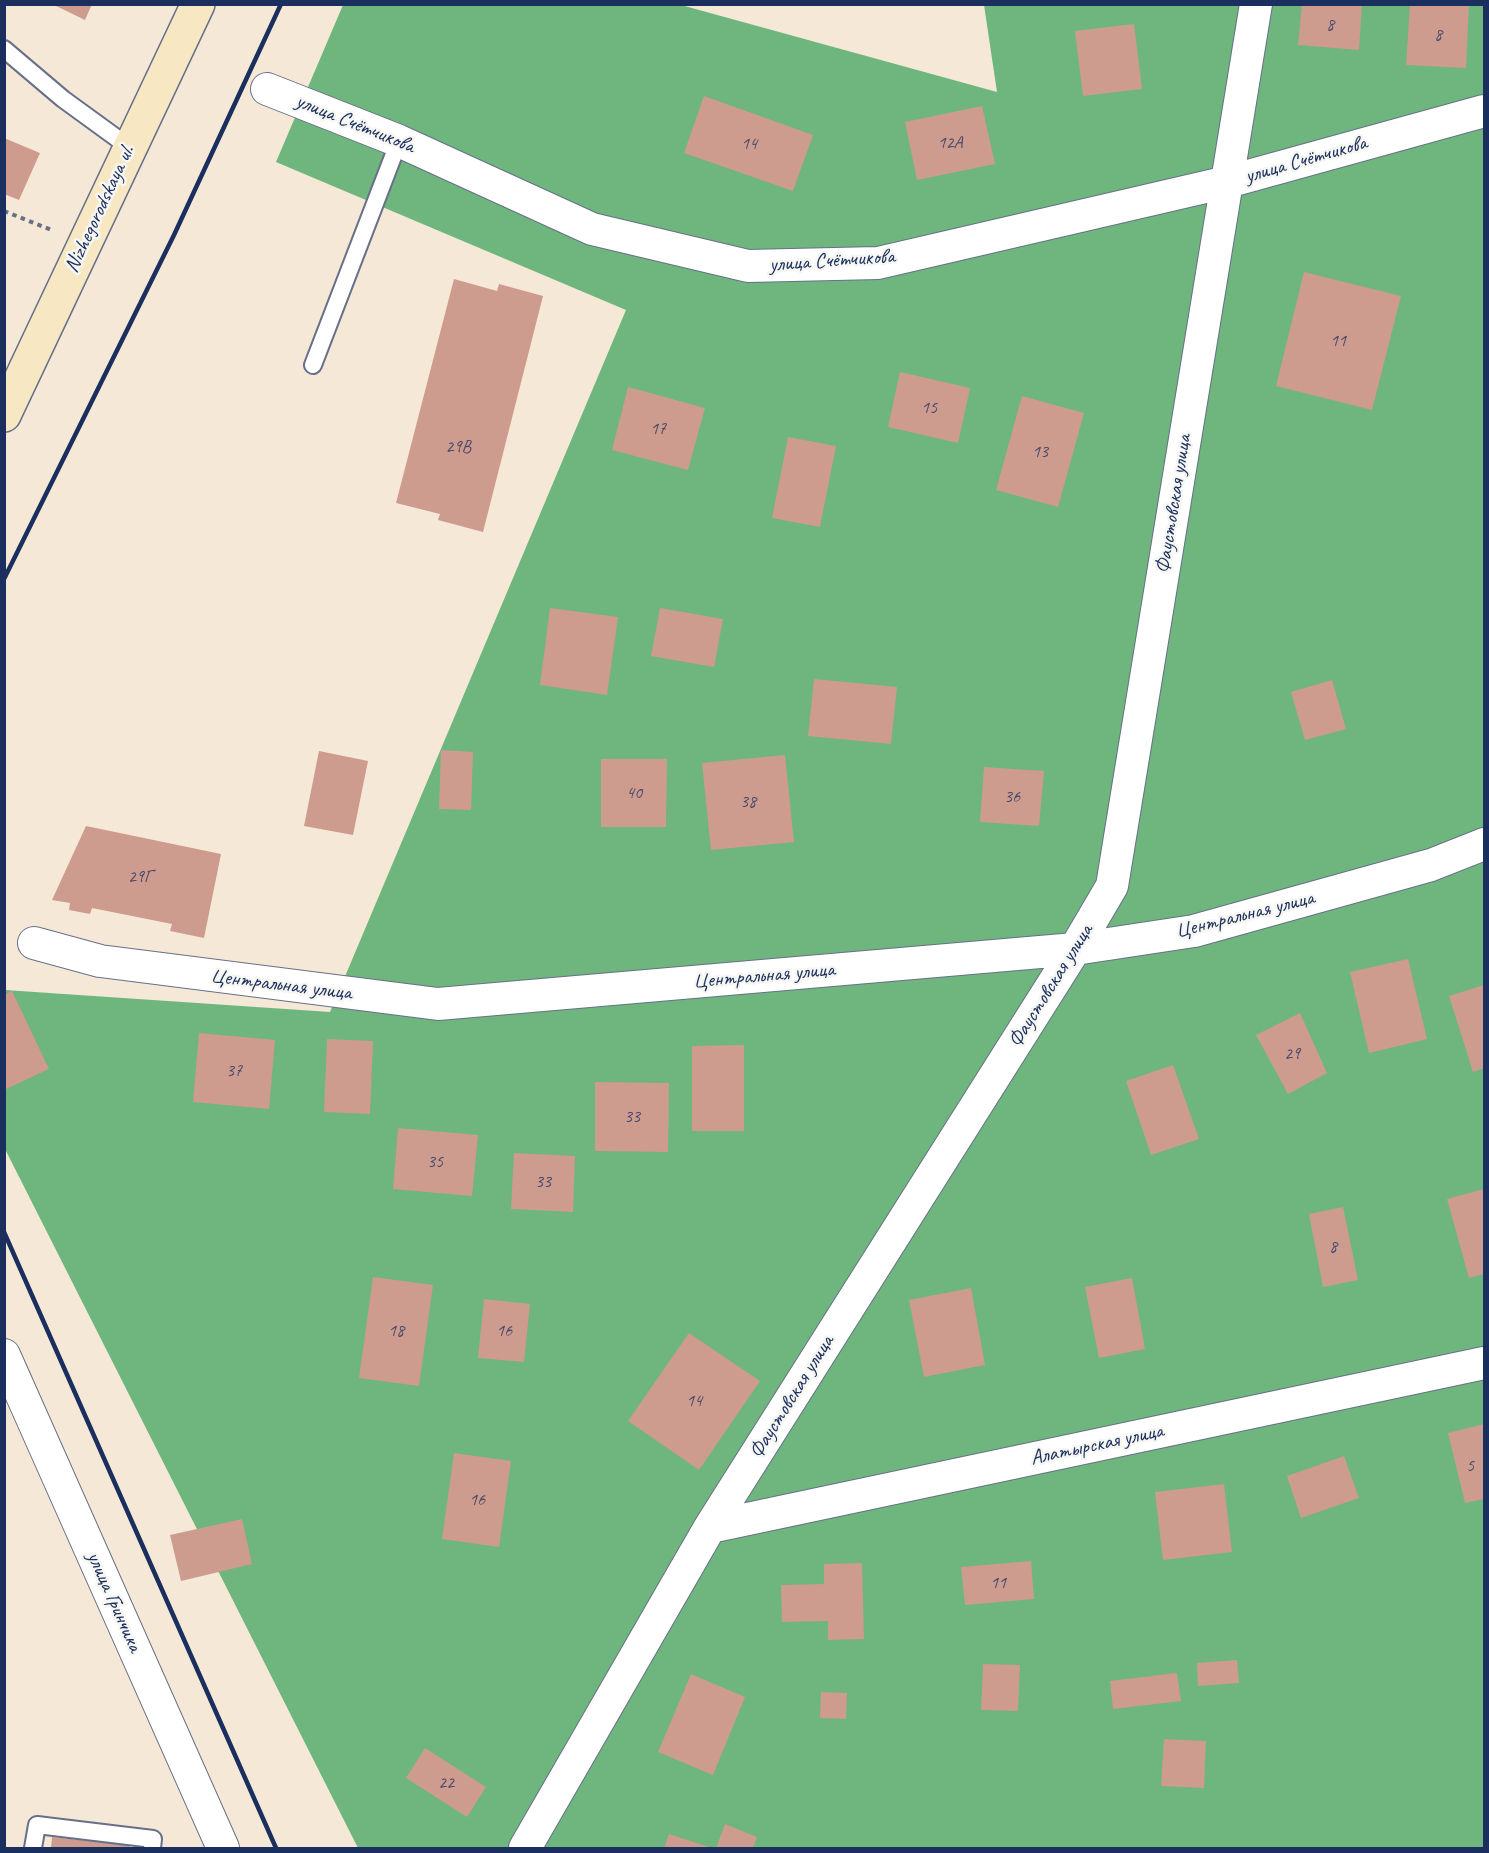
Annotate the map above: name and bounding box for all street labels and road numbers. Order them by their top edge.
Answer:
street label: улица Счётчикова [292,89,418,159]
street label: улица Счётчикова [1242,131,1370,189]
street label: Nizhegorodskaya ul. [59,141,141,277]
street label: улица Счётчикова [769,244,895,278]
street label: Фаустовская улица [1151,433,1197,575]
street label: Центральная улица [1173,886,1317,944]
street label: Фаустовская улица [1003,920,1099,1052]
street label: Центральная улица [692,957,836,995]
street label: Центральная улица [209,964,353,1006]
street label: Фаустовская улица [744,1331,840,1463]
street label: Алатырская улица [1028,1419,1166,1471]
street label: улица Гринчика [81,1548,147,1656]

